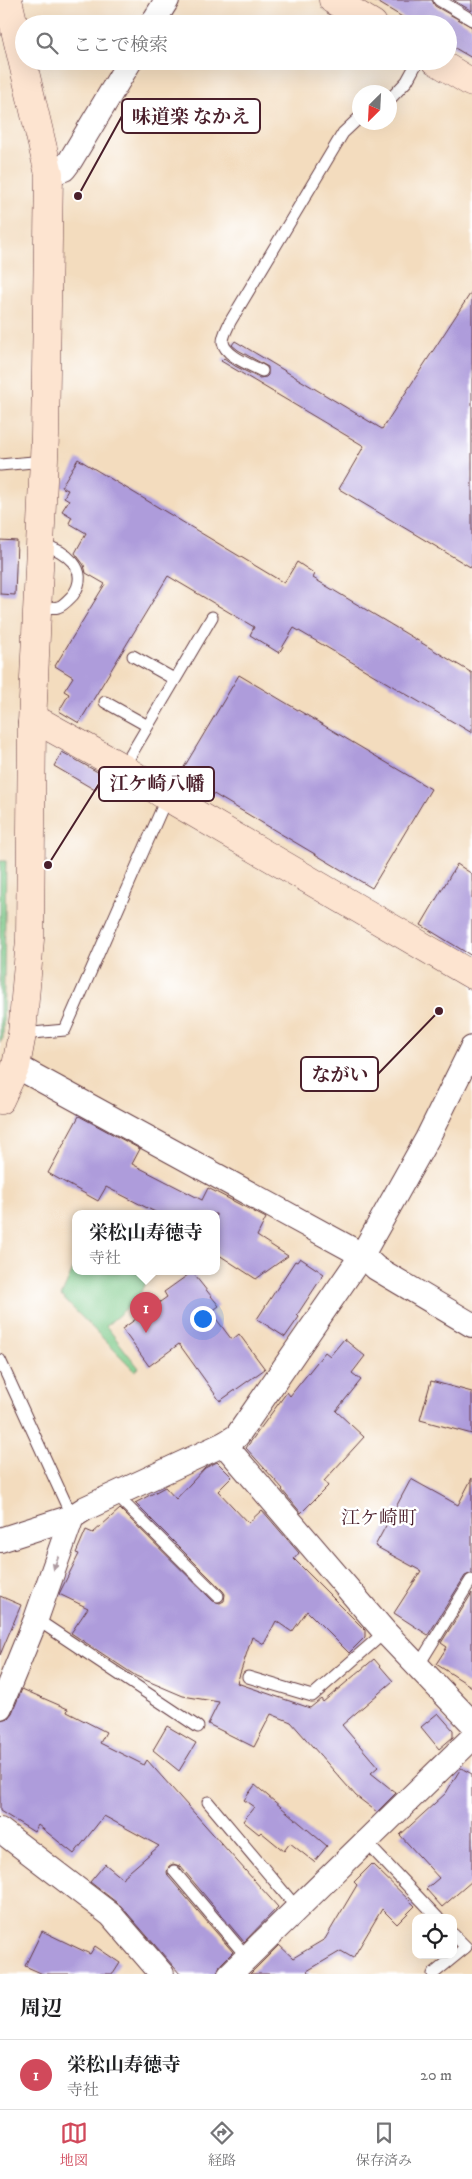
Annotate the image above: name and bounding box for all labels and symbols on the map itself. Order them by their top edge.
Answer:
north arrow [352,85,397,130]
callout: 味道楽 なかえ [122,99,260,133]
text: 味道楽 なかえ [132,106,250,129]
callout: 江ケ崎八幡 [99,767,214,801]
text: 江ケ崎八幡 [109,773,205,796]
callout: ながい [301,1057,378,1091]
text: ながい [311,1064,369,1087]
pin: 1 [130,1292,162,1333]
your location [190,1306,216,1332]
district label: 江ケ崎町 [341,1507,417,1530]
one-way arrow [52,1556,60,1571]

